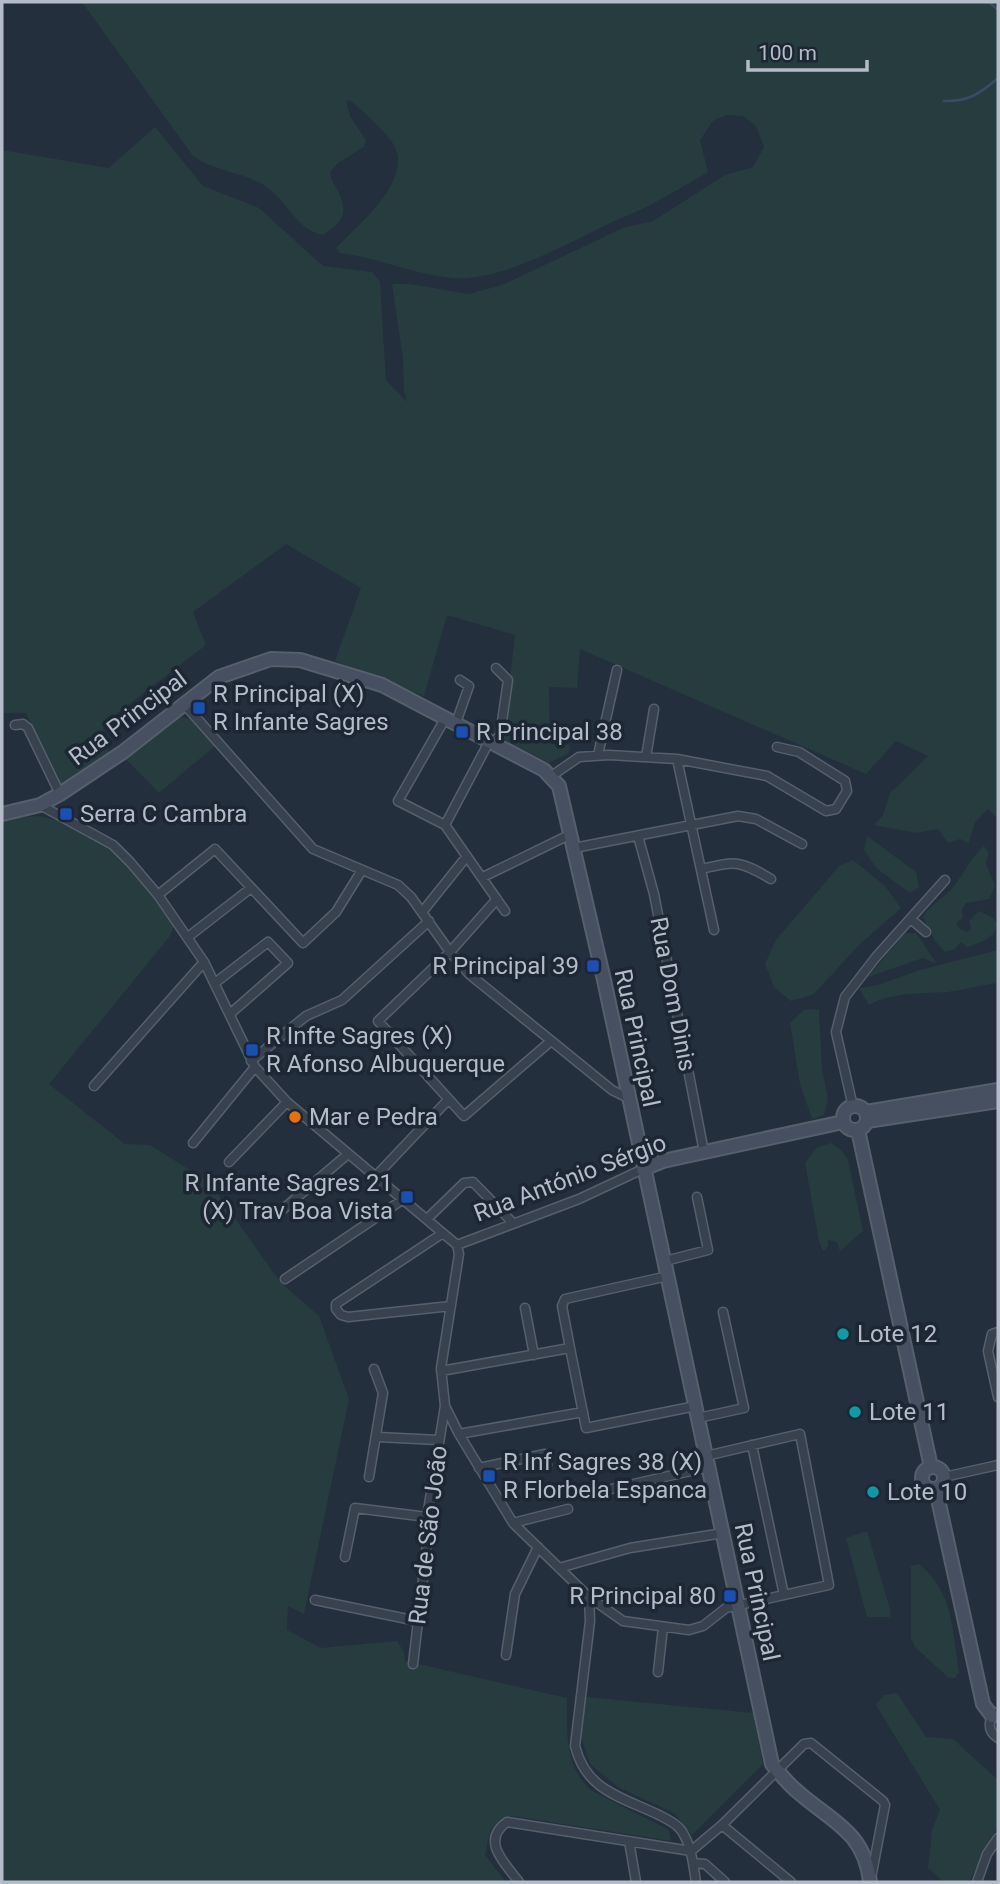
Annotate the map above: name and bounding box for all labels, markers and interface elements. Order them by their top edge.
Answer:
scale bar [748,28,867,72]
text: 100 m [758,41,817,65]
street label: Rua Principal [64,665,192,771]
place label: R Principal (X) R Infante Sagres [213,680,389,736]
marker: R Principal (X) R Infante Sagres [191,700,207,716]
place label: R Principal 38 [476,718,623,746]
marker: R Principal 38 [454,724,470,740]
place label: Serra C Cambra [80,800,247,828]
marker: Serra C Cambra [58,806,74,822]
street label: Rua Dom Dinis [644,915,702,1073]
place label: R Principal 39 [432,952,579,980]
marker: R Principal 39 [585,958,601,974]
street label: Rua Principal [609,967,665,1109]
place label: R Infte Sagres (X) R Afonso Albuquerque [266,1022,505,1078]
marker: R Infte Sagres (X) R Afonso Albuquerque [244,1042,260,1058]
place label: Mar e Pedra [309,1103,438,1131]
marker: Mar e Pedra [287,1109,303,1125]
street label: Rua António Sérgio [470,1128,670,1228]
place label: R Infante Sagres 21 (X) Trav Boa Vista [185,1169,393,1225]
marker: R Infante Sagres 21 (X) Trav Boa Vista [399,1189,415,1205]
place label: Lote 12 [857,1320,937,1348]
marker: Lote 12 [835,1326,851,1342]
place label: Lote 11 [869,1398,949,1426]
marker: Lote 11 [847,1404,863,1420]
street label: Rua de São João [403,1444,453,1626]
place label: R Inf Sagres 38 (X) R Florbela Espanca [503,1448,707,1504]
marker: R Inf Sagres 38 (X) R Florbela Espanca [481,1468,497,1484]
place label: Lote 10 [887,1478,967,1506]
marker: Lote 10 [865,1484,881,1500]
street label: Rua Principal [729,1521,785,1663]
place label: R Principal 80 [569,1582,716,1610]
marker: R Principal 80 [722,1588,738,1604]

